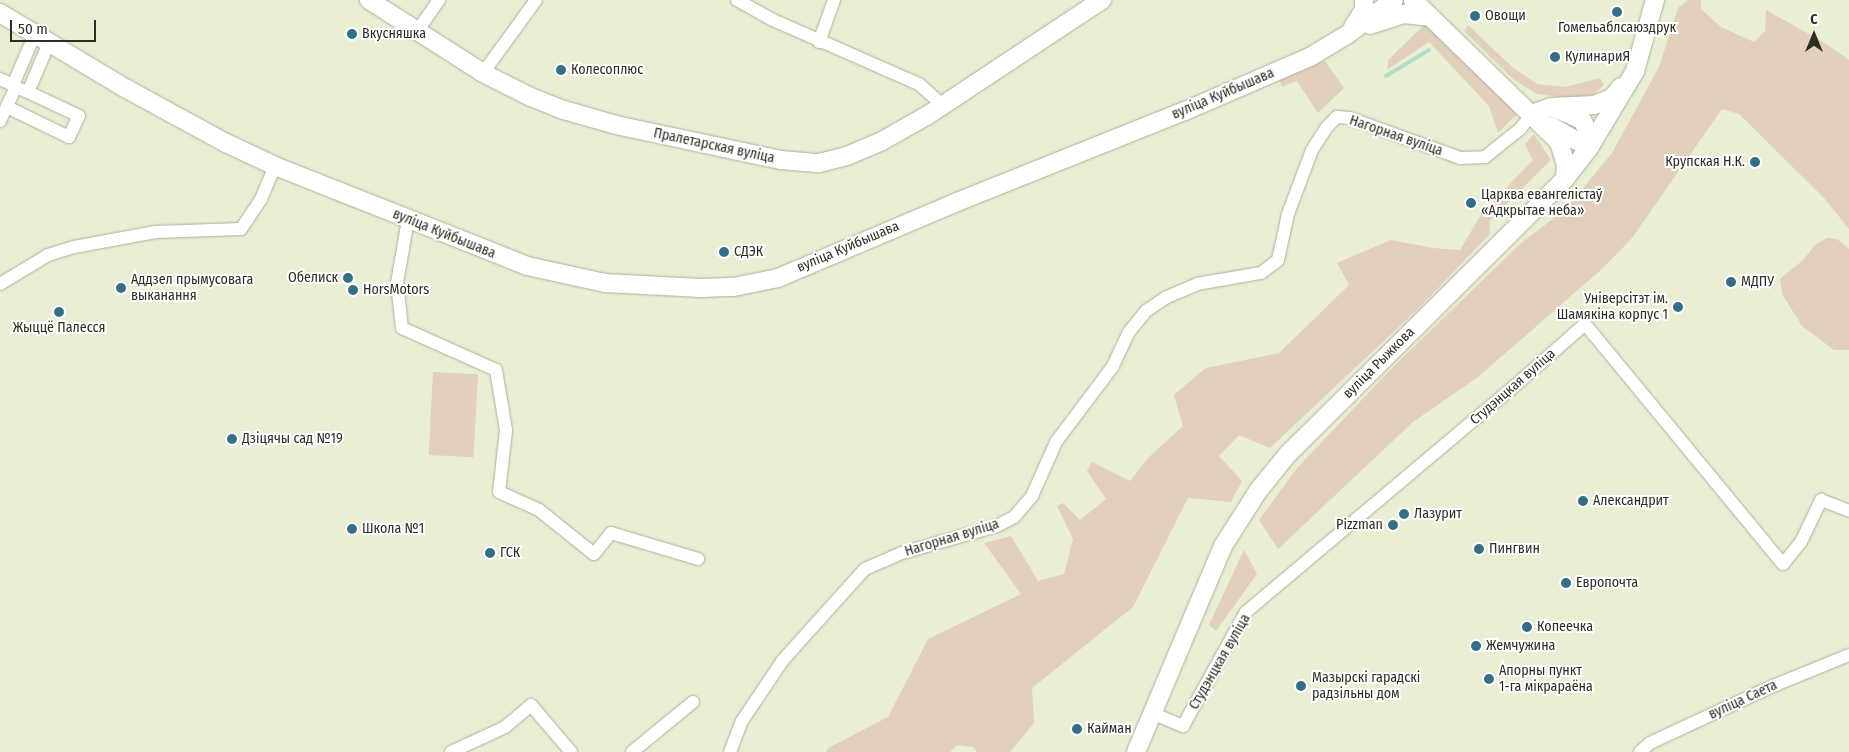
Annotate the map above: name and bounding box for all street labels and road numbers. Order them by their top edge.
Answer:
street label: вуліца Куйбышава [1169,65,1277,123]
street label: Нагорная вуліца [1347,112,1445,160]
street label: Пралетарская вуліца [652,125,776,167]
street label: вуліца Куйбышава [390,206,498,262]
street label: вуліца Куйбышава [794,218,902,276]
street label: вуліца Рыжкова [1340,324,1418,402]
street label: Студэнцкая вуліца [1467,345,1559,429]
street label: Нагорная вуліца [903,516,1001,560]
street label: Студэнцкая вуліца [1186,611,1254,713]
street label: вуліца Саета [1706,677,1780,723]

